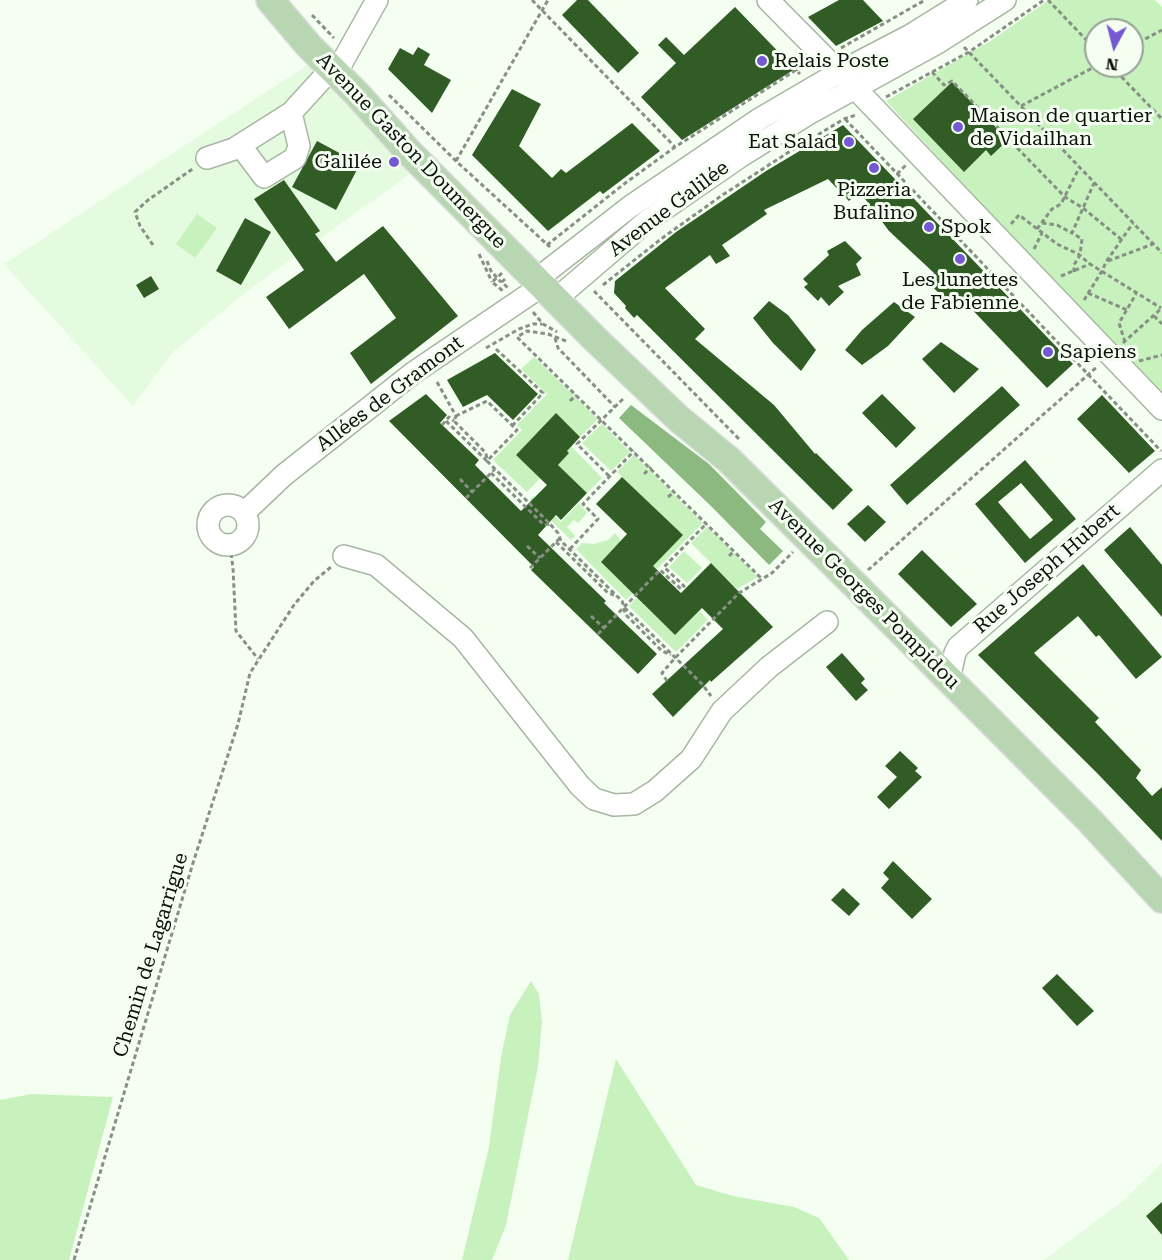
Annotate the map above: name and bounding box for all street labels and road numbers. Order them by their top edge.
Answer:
street label: Avenue Gaston Doumergue [311,48,511,254]
street label: Avenue Galilée [604,156,734,262]
street label: Allées de Gramont [312,331,468,457]
street label: Avenue Georges Pompidou [763,493,965,695]
street label: Rue Joseph Hubert [969,499,1125,639]
street label: Chemin de Lagarrigue [108,850,194,1060]

